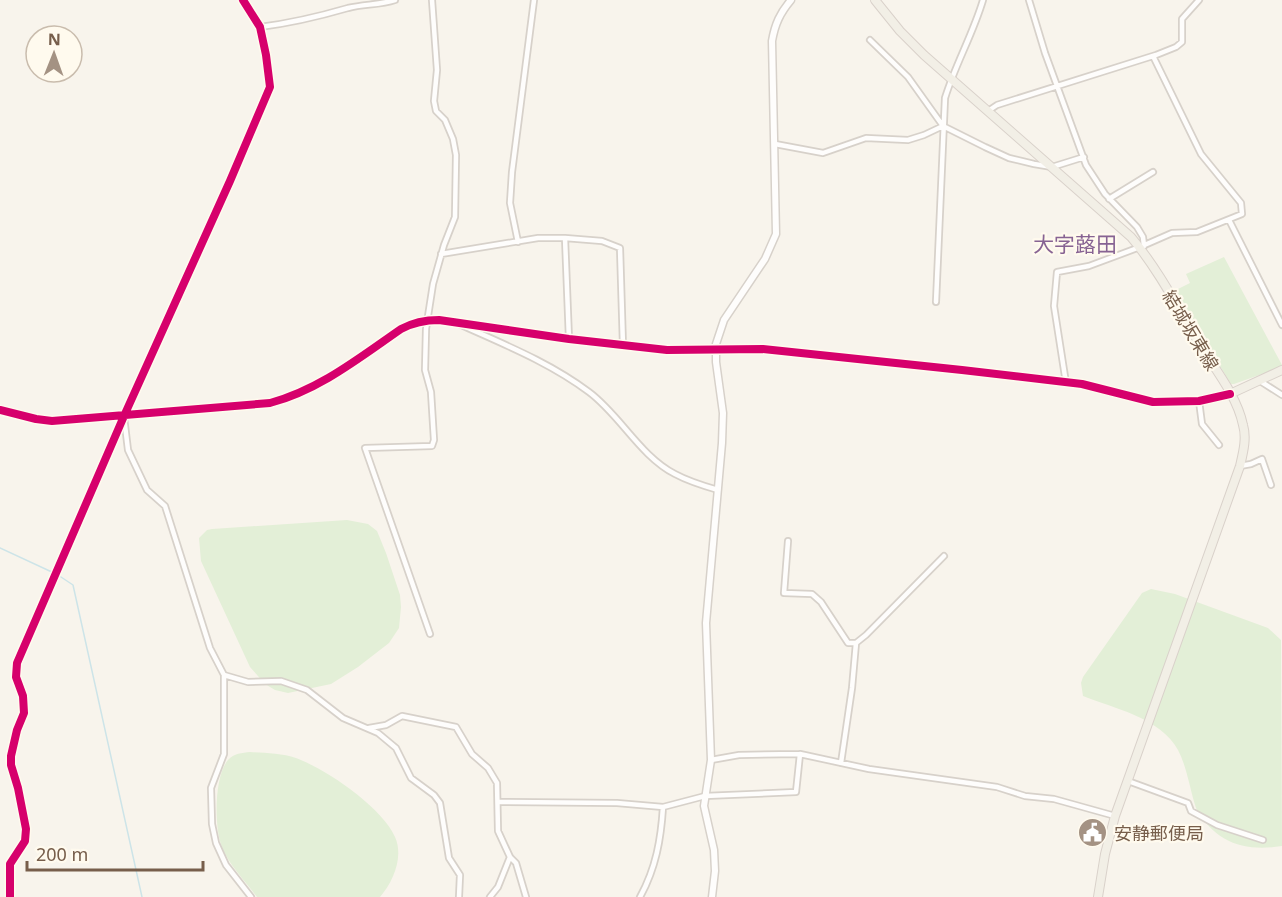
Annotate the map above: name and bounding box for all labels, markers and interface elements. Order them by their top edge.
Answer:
north arrow [24,24,84,84]
text: N [48,28,61,50]
district label: 大字蕗田 [1033,230,1117,258]
street label: 結城坂東線 [1158,285,1224,375]
public building icon: 安静郵便局 [1077,817,1109,849]
place label: 安静郵便局 [1114,821,1204,845]
scale bar [27,834,202,872]
text: 200 m [36,842,88,866]

